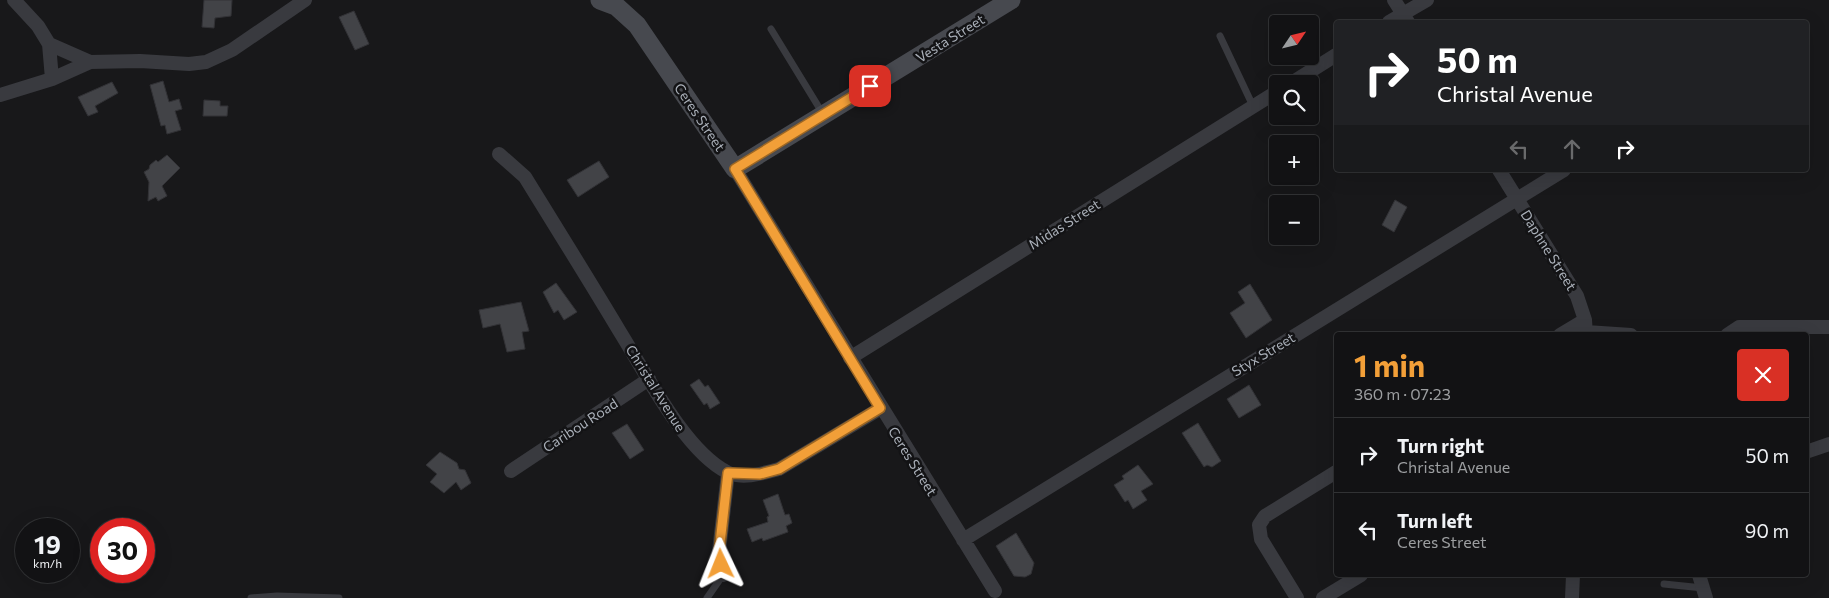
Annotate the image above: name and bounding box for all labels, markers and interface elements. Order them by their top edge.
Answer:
street label: Vesta Street [913,10,988,66]
north arrow [1269,15,1319,65]
map controls [1269,15,1319,245]
text: 50 m [1437,37,1518,80]
icon: right [1354,40,1419,105]
pin [849,65,891,107]
icon: arrive [856,72,884,100]
button: search [1269,75,1319,125]
street label: Ceres Street [671,80,729,154]
text: Christal Avenue [1437,80,1593,107]
button: + [1269,135,1319,185]
icon: left [1505,135,1533,163]
icon: ahead [1558,135,1586,163]
icon: right [1611,135,1639,163]
street label: Midas Street [1025,195,1103,253]
button: − [1269,195,1319,245]
street label: Daphne Street [1518,207,1581,294]
street label: Styx Street [1228,328,1298,380]
street label: Christal Avenue [623,341,689,435]
text: 1 min [1354,346,1425,383]
button: close [1737,349,1789,401]
text: 360 m · 07:23 [1354,384,1451,403]
street label: Caribou Road [539,394,621,456]
street label: Ceres Street [885,423,941,499]
text: Turn right [1397,434,1484,457]
icon: right [1354,441,1382,469]
text: 50 m [1745,444,1789,467]
text: Christal Avenue [1397,457,1510,476]
text: Turn left [1397,509,1472,532]
icon: left [1354,516,1382,544]
speed limit sign: 30 [90,518,155,583]
text: 90 m [1745,519,1789,542]
text: 19 [34,529,61,559]
text: Ceres Street [1397,532,1487,551]
position arrow [694,537,746,589]
text: km/h [33,556,62,570]

